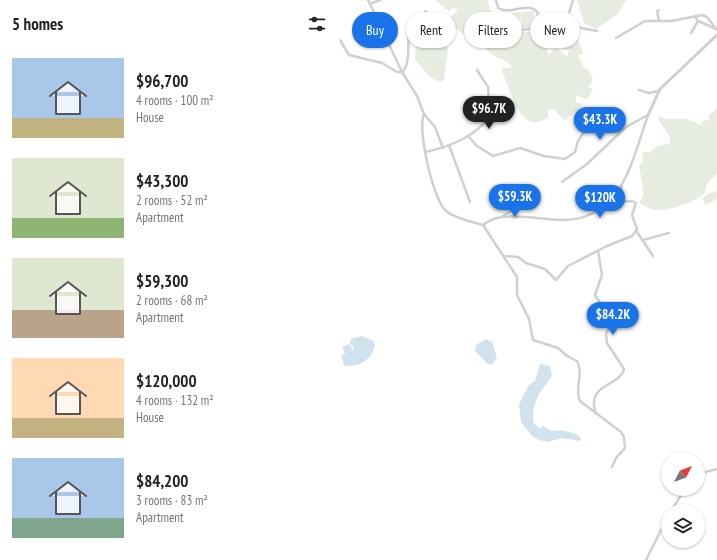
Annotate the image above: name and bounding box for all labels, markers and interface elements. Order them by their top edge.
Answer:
chip: Buy [352,12,398,48]
chip: Rent [406,12,456,48]
chip: Filters [464,12,522,48]
chip: New [530,12,580,48]
text: 5 homes [12,13,63,35]
icon: filters [306,13,328,35]
text: $96,700 [136,70,188,92]
icon: home [44,74,92,122]
text: 4 rooms · 100 m² [136,92,214,109]
pin: $96.7K [456,96,522,130]
text: $96.7K [472,100,506,117]
pin: $43.3K [567,107,633,141]
text: House [136,109,164,126]
text: $43.3K [583,111,617,128]
text: $43,300 [136,170,188,192]
icon: home [44,174,92,222]
pin: $59.3K [482,184,548,218]
pin: $120K [572,185,628,219]
text: $59.3K [498,188,532,205]
text: $120K [584,189,616,206]
text: 2 rooms · 52 m² [136,192,208,209]
text: Apartment [136,209,184,226]
text: $59,300 [136,270,188,292]
icon: home [44,274,92,322]
text: 2 rooms · 68 m² [136,292,208,309]
pin: $84.2K [580,302,646,336]
text: $84.2K [596,306,630,323]
text: Apartment [136,309,184,326]
text: $120,000 [136,370,197,392]
icon: home [44,374,92,422]
text: 4 rooms · 132 m² [136,392,214,409]
text: House [136,409,164,426]
north arrow [661,452,705,496]
map controls [661,452,705,548]
text: $84,200 [136,470,188,492]
icon: home [44,474,92,522]
text: 3 rooms · 83 m² [136,492,208,509]
button: layers [661,504,705,548]
text: Apartment [136,509,184,526]

